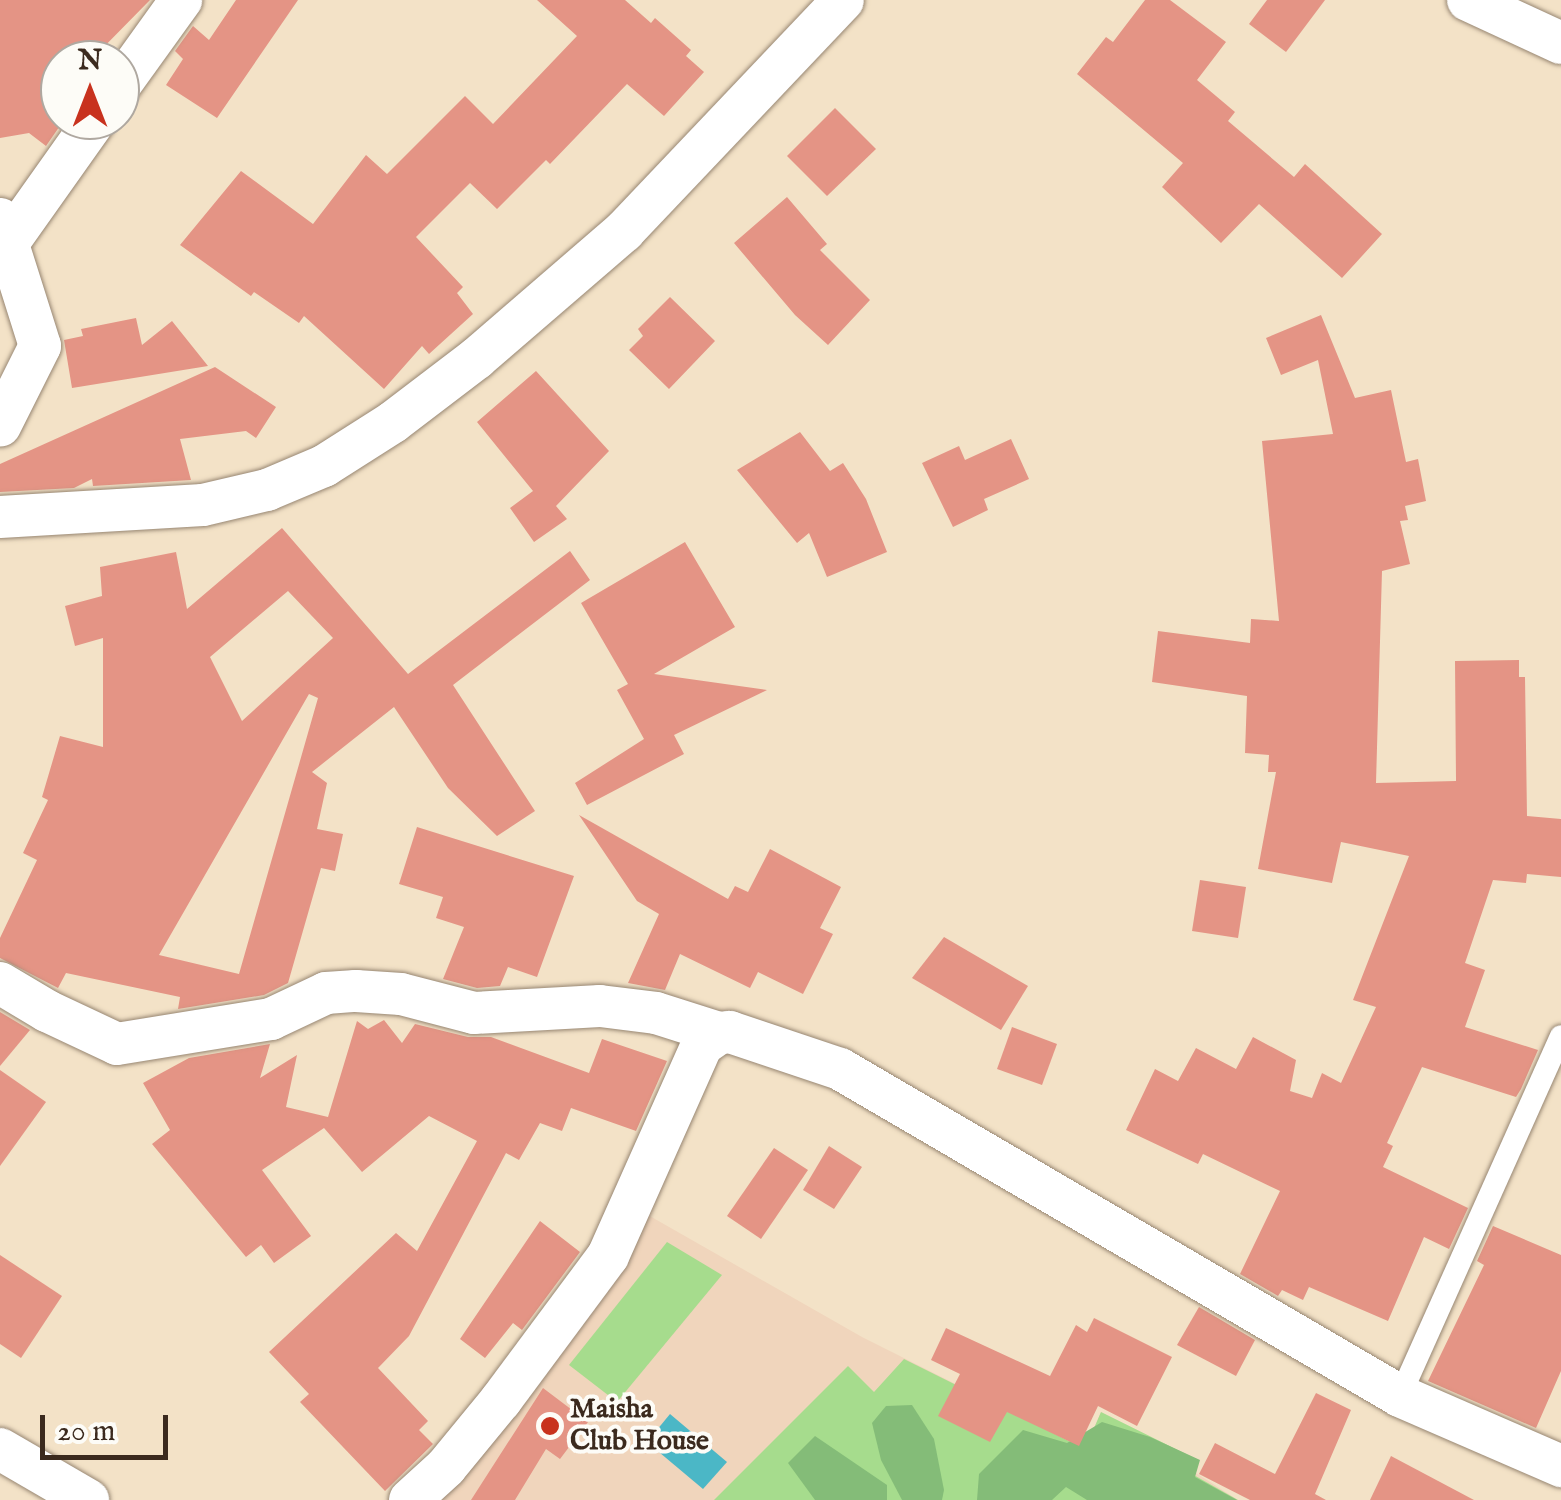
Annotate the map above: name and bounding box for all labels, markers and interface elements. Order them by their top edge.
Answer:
north arrow [40,40,140,140]
text: N [78,44,102,79]
place label: Maisha Club House [570,1393,709,1459]
scale bar [45,1395,172,1457]
text: 20 m [57,1413,116,1451]
marker: Maisha Club House [539,1415,561,1437]

